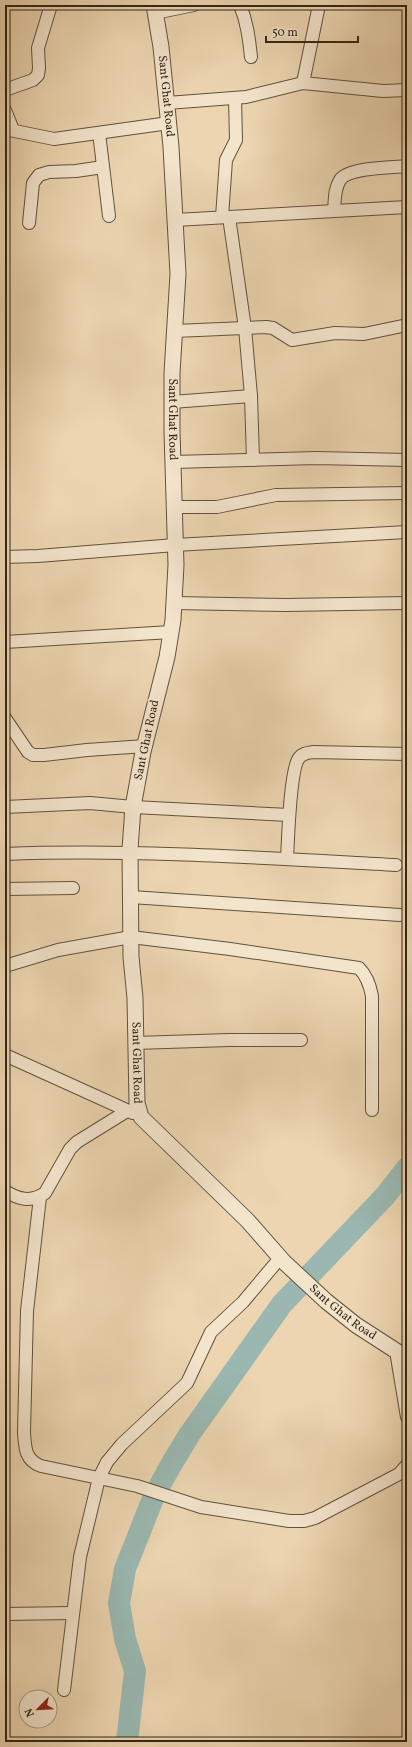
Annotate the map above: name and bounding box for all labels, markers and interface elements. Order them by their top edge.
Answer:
scale bar [266,18,358,44]
text: 50 m [272,25,298,41]
street label: Sant Ghat Road [154,55,178,138]
street label: Sant Ghat Road [164,379,181,461]
street label: Sant Ghat Road [131,698,163,782]
street label: Sant Ghat Road [127,1022,145,1104]
street label: Sant Ghat Road [305,1281,379,1344]
north arrow [18,1689,58,1729]
text: N [22,1706,39,1719]

